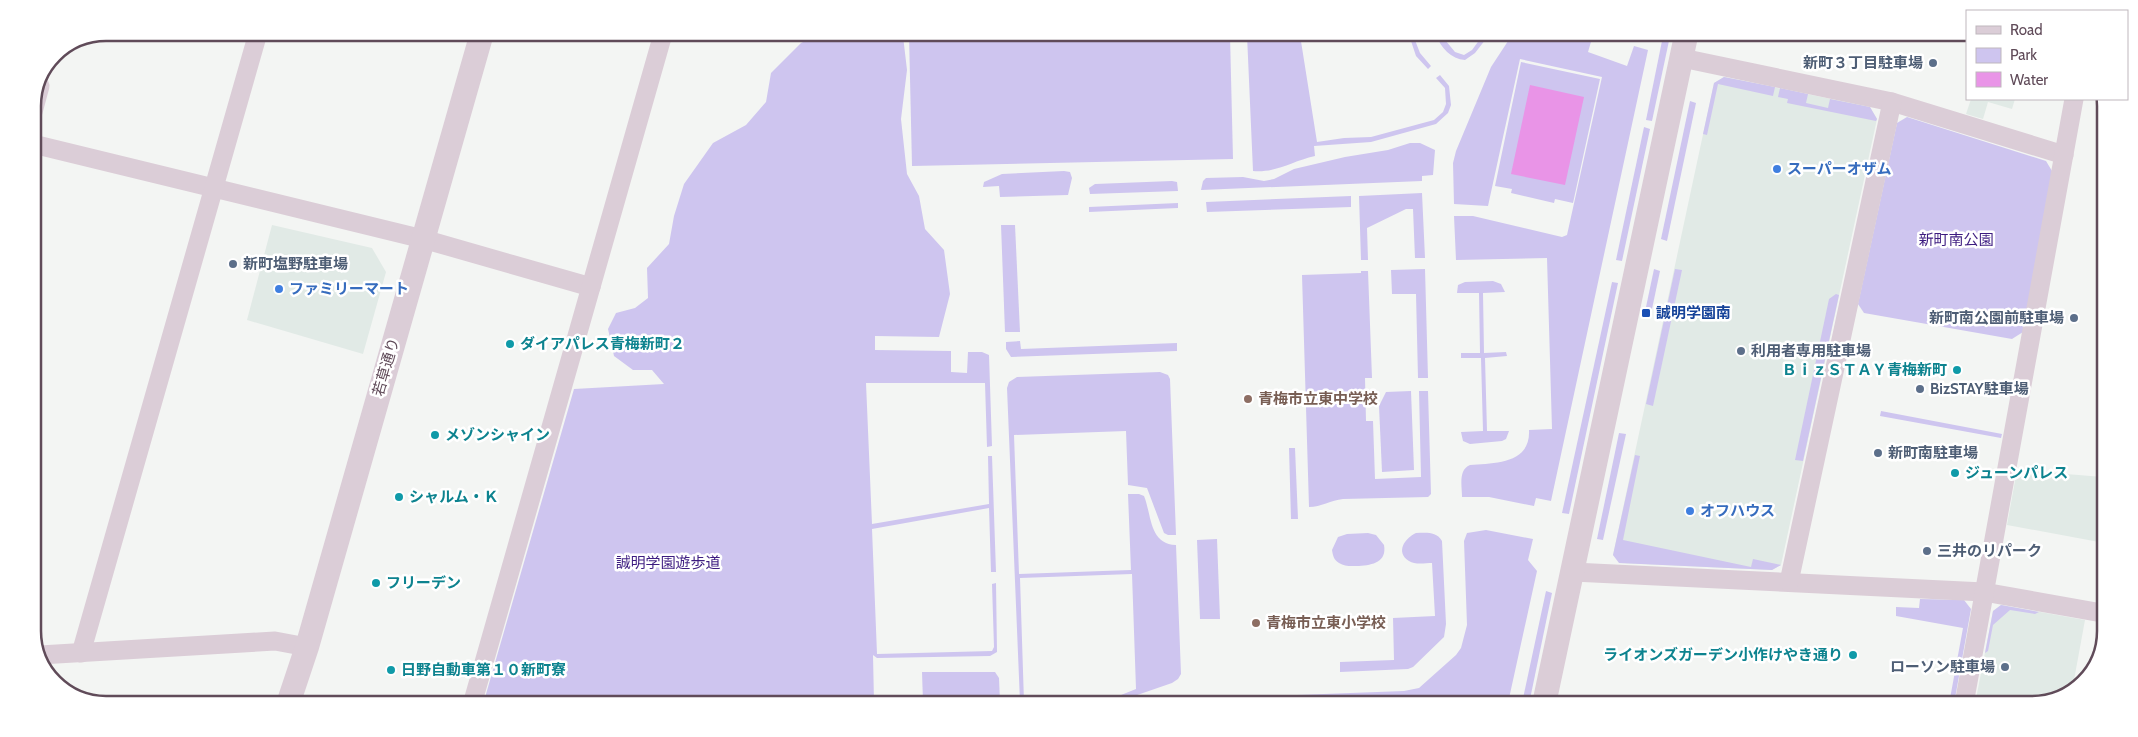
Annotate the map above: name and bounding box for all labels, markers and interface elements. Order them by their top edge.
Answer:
legend [1966,10,2128,100]
text: Road [2010,21,2043,39]
text: Park [2010,46,2037,64]
place label: 新町３丁目駐車場 [1803,54,1923,72]
marker: 新町３丁目駐車場 [1927,57,1939,69]
text: Water [2010,71,2048,89]
place label: スーパーオザム [1787,160,1892,178]
marker: スーパーオザム [1771,163,1783,175]
park label: 新町南公園 [1918,231,1994,249]
place label: 新町塩野駐車場 [243,255,348,273]
marker: 新町塩野駐車場 [227,258,239,270]
place label: ファミリーマート [289,280,409,298]
marker: ファミリーマート [273,283,285,295]
place label: 誠明学園南 [1656,304,1731,322]
marker: 誠明学園南 [1640,307,1652,319]
place label: 新町南公園前駐車場 [1929,309,2064,327]
marker: 新町南公園前駐車場 [2068,312,2080,324]
place label: ダイアパレス青梅新町２ [520,335,685,353]
street label: 若草通り [369,336,403,398]
marker: ダイアパレス青梅新町２ [504,338,516,350]
place label: 利用者専用駐車場 [1751,342,1871,360]
marker: 利用者専用駐車場 [1735,345,1747,357]
place label: ＢｉｚＳＴＡＹ青梅新町 [1782,361,1947,379]
marker: ＢｉｚＳＴＡＹ青梅新町 [1951,364,1963,376]
place label: BizSTAY駐車場 [1930,380,2029,398]
marker: BizSTAY駐車場 [1914,383,1926,395]
place label: 青梅市立東中学校 [1258,390,1378,408]
marker: 青梅市立東中学校 [1242,393,1254,405]
place label: メゾンシャイン [445,426,550,444]
marker: メゾンシャイン [429,429,441,441]
place label: 新町南駐車場 [1888,444,1978,462]
marker: 新町南駐車場 [1872,447,1884,459]
place label: ジューンパレス [1965,464,2068,482]
marker: ジューンパレス [1949,467,1961,479]
place label: シャルム・Ｋ [409,488,499,506]
marker: シャルム・Ｋ [393,491,405,503]
place label: オフハウス [1700,502,1775,520]
marker: オフハウス [1684,505,1696,517]
place label: 三井のリパーク [1937,542,2042,560]
marker: 三井のリパーク [1921,545,1933,557]
park label: 誠明学園遊歩道 [615,554,721,572]
place label: フリーデン [386,574,461,592]
marker: フリーデン [370,577,382,589]
place label: 青梅市立東小学校 [1266,614,1386,632]
marker: 青梅市立東小学校 [1250,617,1262,629]
place label: ライオンズガーデン小作けやき通り [1603,646,1843,664]
marker: ライオンズガーデン小作けやき通り [1847,649,1859,661]
place label: ローソン駐車場 [1890,658,1995,676]
place label: 日野自動車第１０新町寮 [401,661,566,679]
marker: ローソン駐車場 [1999,661,2011,673]
marker: 日野自動車第１０新町寮 [385,664,397,676]

